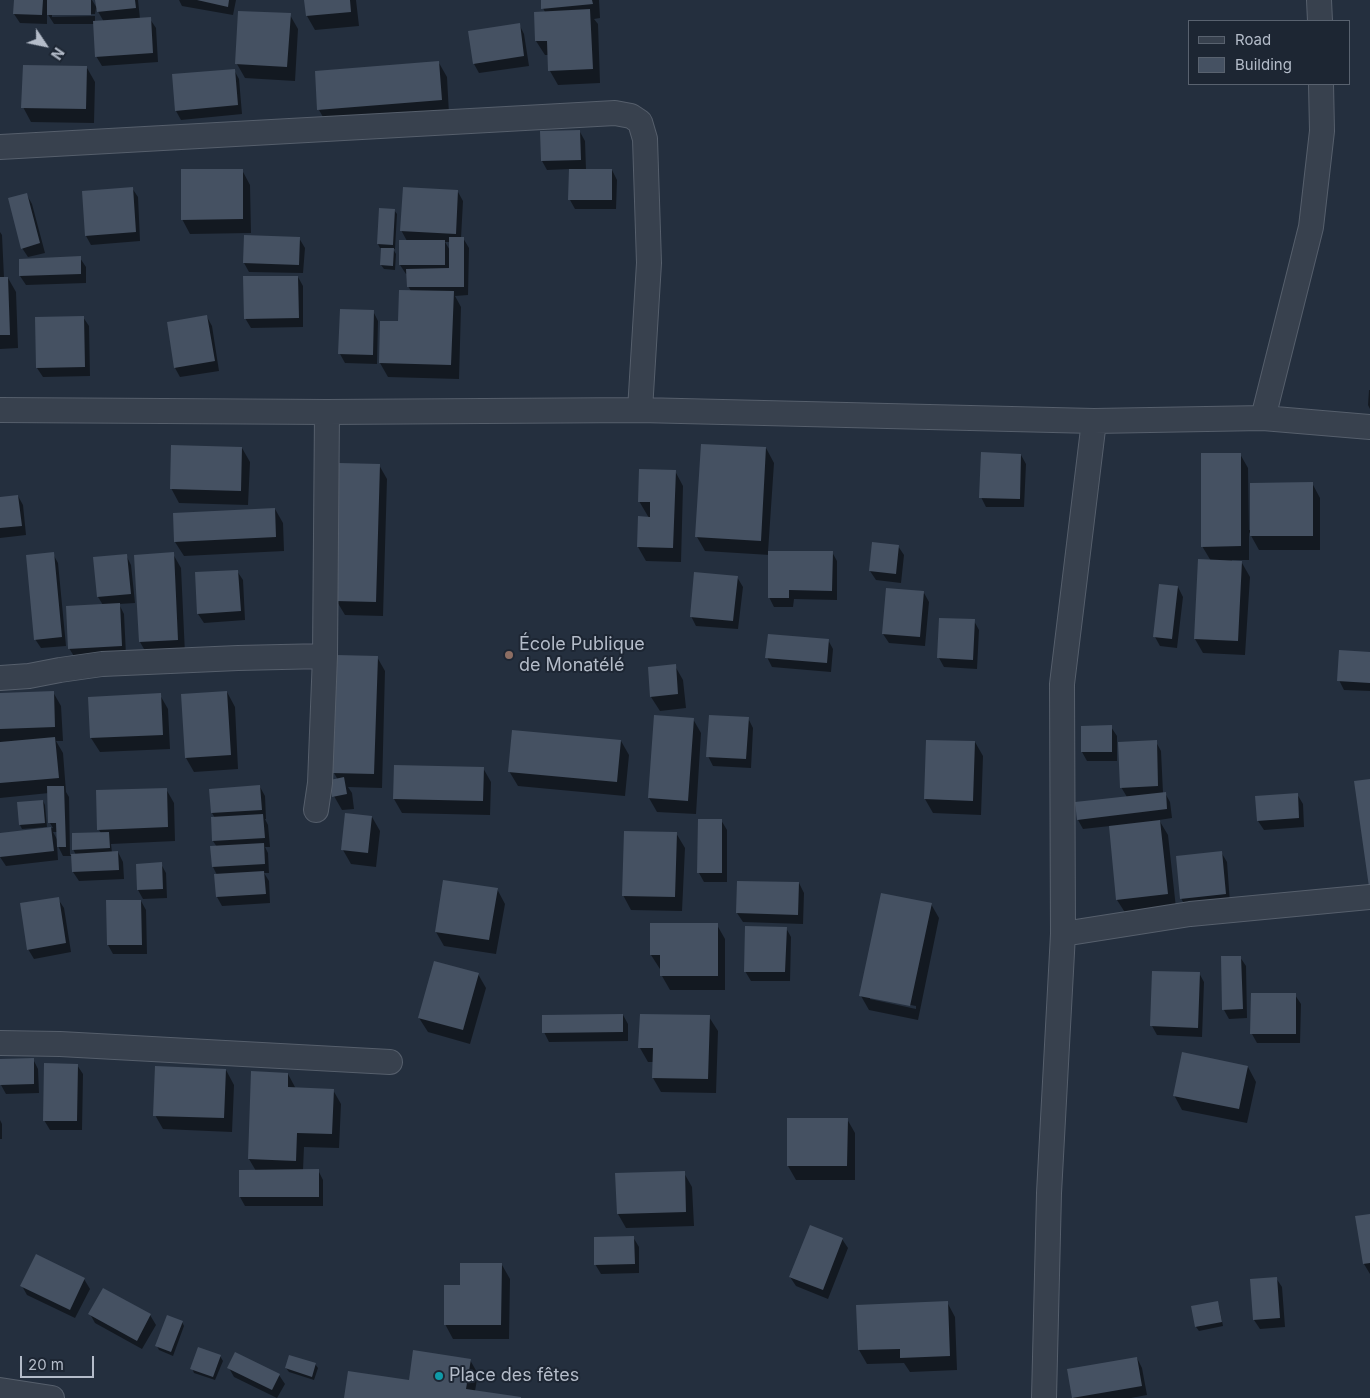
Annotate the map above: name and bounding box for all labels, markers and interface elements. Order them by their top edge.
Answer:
north arrow [20,20,70,70]
legend [1188,20,1350,85]
text: Road [1235,30,1271,49]
text: N [48,44,68,63]
text: Building [1235,55,1292,74]
place label: École Publique de Monatélé [519,634,645,676]
marker: École Publique de Monatélé [503,649,515,661]
scale bar [22,1346,96,1378]
text: 20 m [28,1355,64,1374]
place label: Place des fêtes [449,1365,579,1387]
marker: Place des fêtes [433,1370,445,1382]

